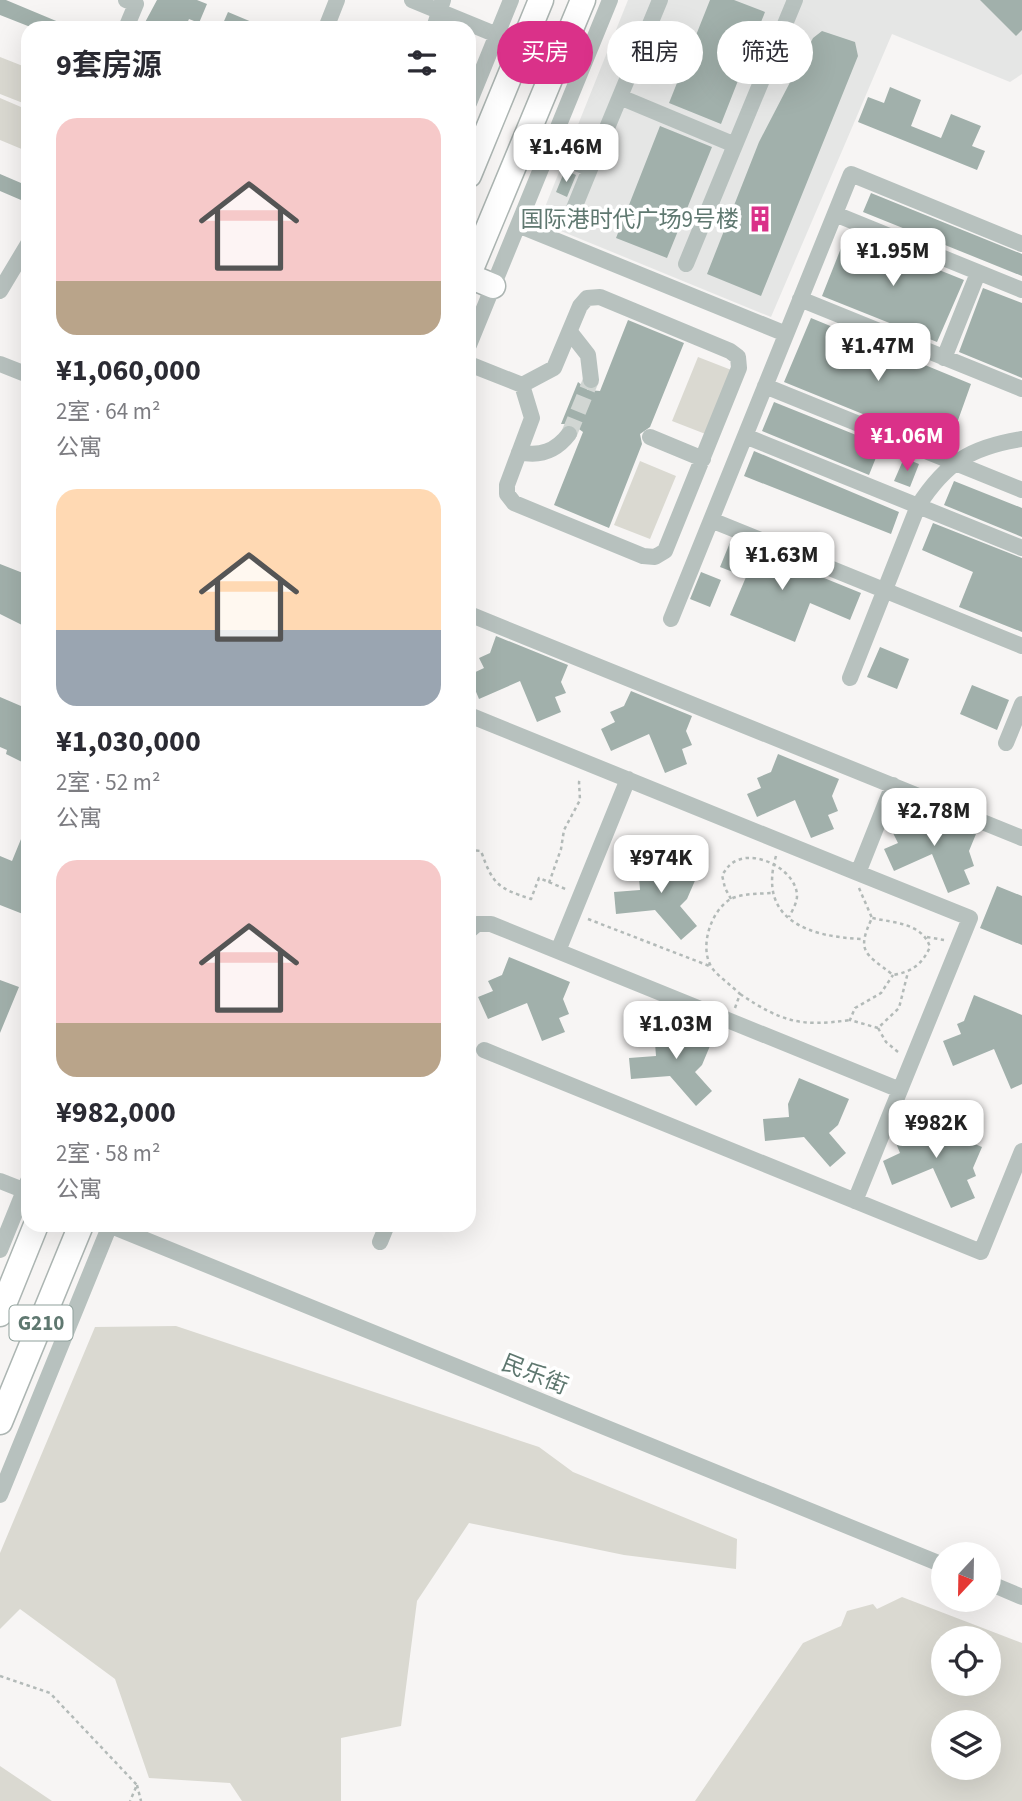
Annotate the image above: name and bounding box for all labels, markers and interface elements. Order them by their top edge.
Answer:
chip: 买房 [497,21,593,84]
chip: 租房 [607,21,703,84]
chip: 筛选 [717,21,813,84]
text: 9套房源 [56,44,162,87]
icon: filters [403,44,441,82]
pin: ¥1.46M [509,124,623,184]
text: ¥1.46M [529,130,603,163]
icon: home [186,163,312,289]
place label: 国际港时代广场9号楼 [521,203,739,236]
building icon: 国际港时代广场9号楼 [745,204,775,234]
pin: ¥1.95M [836,229,950,288]
text: ¥1.95M [856,234,930,267]
pin: ¥1.47M [821,324,935,383]
text: ¥1.47M [841,329,915,362]
text: ¥1,060,000 [56,349,201,392]
text: 2室 · 64 m² [56,395,160,428]
pin: ¥1.06M [850,414,964,473]
text: ¥1.06M [870,419,944,452]
text: 公寓 [56,431,102,464]
pin: ¥1.63M [725,532,839,592]
icon: home [186,534,312,660]
text: ¥1.63M [745,538,819,571]
text: ¥1,030,000 [56,720,201,763]
text: 2室 · 52 m² [56,766,160,799]
pin: ¥2.78M [877,788,991,848]
text: ¥2.78M [897,794,971,827]
text: 公寓 [56,802,102,835]
pin: ¥974K [612,836,710,895]
text: ¥974K [630,841,692,874]
icon: home [186,905,312,1031]
pin: ¥1.03M [619,1002,733,1061]
text: ¥1.03M [639,1007,713,1040]
text: ¥982,000 [56,1091,176,1134]
pin: ¥982K [887,1100,985,1160]
text: ¥982K [905,1106,967,1139]
text: 2室 · 58 m² [56,1137,160,1170]
text: 公寓 [56,1173,102,1206]
road number: G210 [9,1306,72,1340]
street label: 民乐街 [497,1346,573,1403]
north arrow [931,1542,1001,1612]
map controls [931,1542,1001,1780]
button: locate [931,1626,1001,1696]
button: layers [931,1710,1001,1780]

